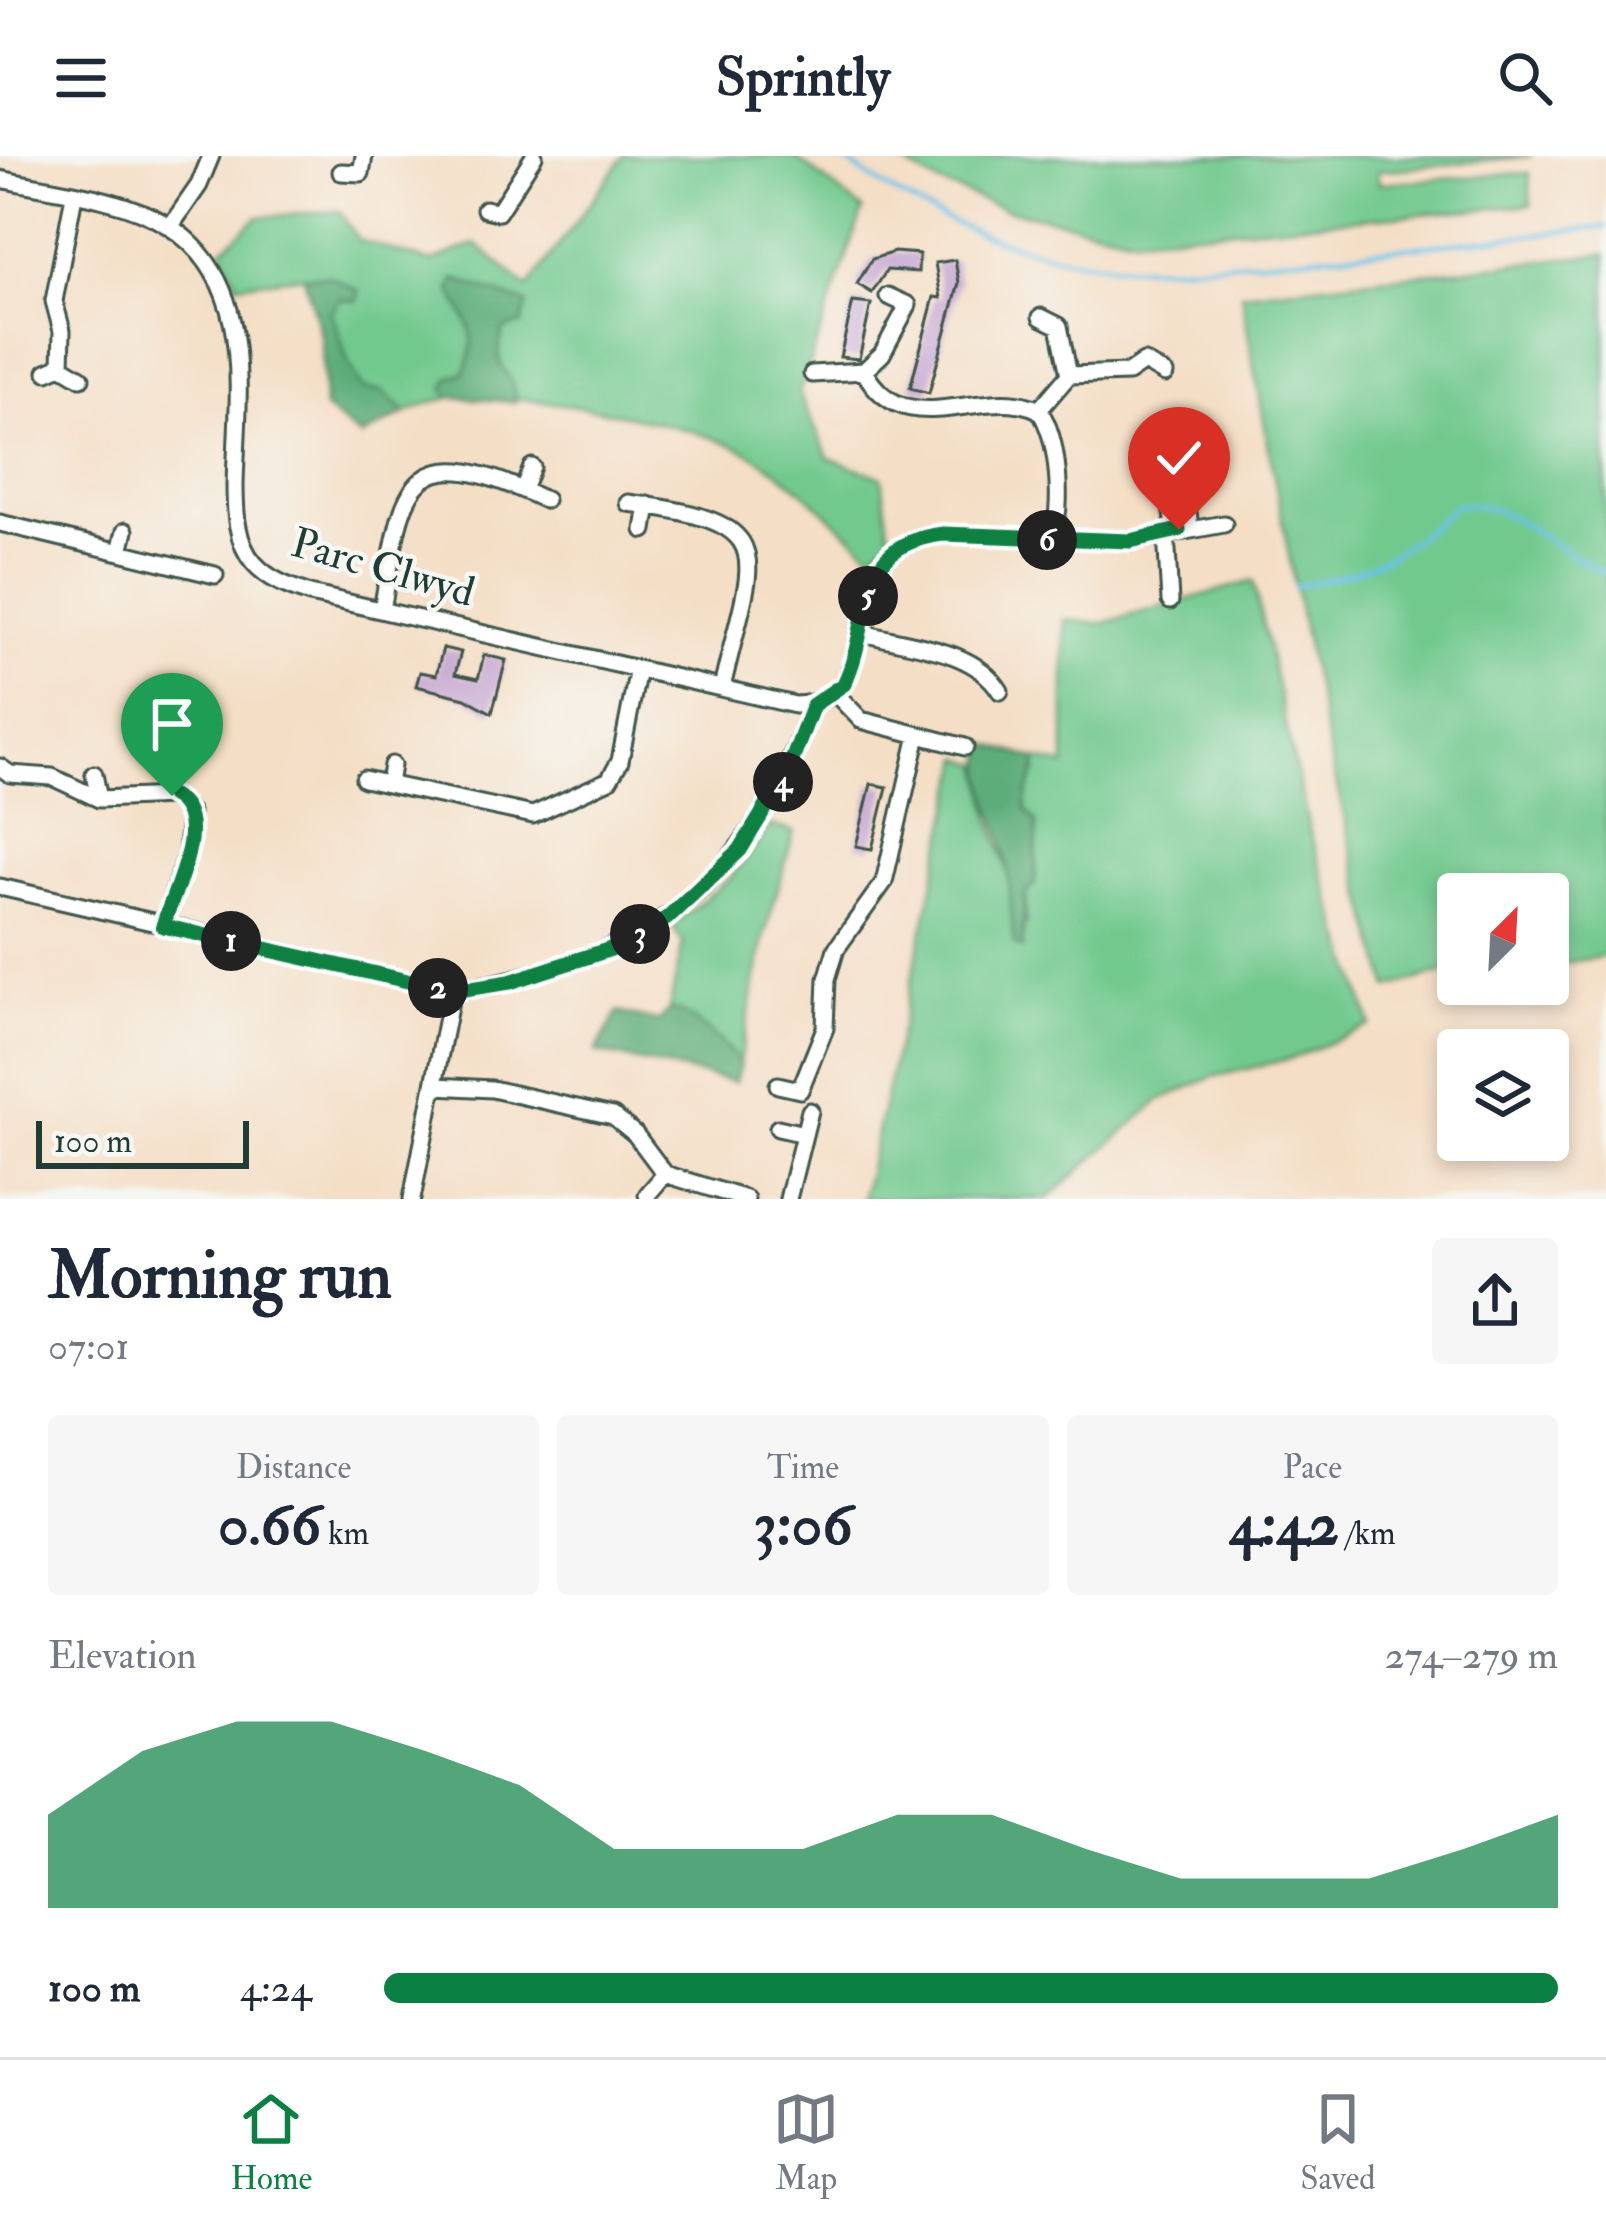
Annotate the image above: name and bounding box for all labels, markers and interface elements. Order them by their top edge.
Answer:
text: Sprintly [716,44,890,112]
icon: menu [48,45,114,111]
icon: search [1492,45,1558,111]
pin [1128,407,1230,530]
icon: check [1146,425,1212,491]
pin: 6 [1017,510,1077,570]
street label: Parc Clwyd [286,517,481,619]
text: 6 [1039,519,1055,560]
pin: 5 [838,566,898,626]
text: 5 [861,575,875,616]
pin [121,673,223,796]
icon: arrive [139,691,205,757]
pin: 4 [753,752,813,812]
text: 4 [774,761,792,802]
north arrow [1437,873,1569,1005]
map controls [1437,873,1569,1161]
pin: 3 [610,904,670,964]
pin: 1 [201,911,261,971]
text: 3 [634,913,646,954]
text: 1 [225,920,237,961]
pin: 2 [408,958,468,1018]
text: 2 [430,967,446,1008]
button: layers [1437,1029,1569,1161]
scale bar [36,1115,249,1168]
text: 100 m [54,1121,132,1162]
text: Morning run [48,1235,392,1318]
button: share [1432,1238,1558,1364]
text: 07:01 [48,1322,129,1371]
text: Distance [236,1447,351,1488]
text: Time [767,1447,839,1488]
text: Pace [1283,1447,1342,1488]
text: 0.66 [218,1488,321,1563]
text: 3:06 [754,1488,852,1563]
text: 4:42 [1229,1488,1339,1563]
text: km [321,1513,369,1554]
text: /km [1339,1513,1396,1554]
text: Elevation [48,1631,197,1680]
text: 274–279 m [1385,1631,1558,1680]
text: 100 m [48,1964,140,2013]
text: 4:24 [240,1964,311,2013]
tab: Home [230,2086,312,2199]
tab: Map [773,2086,839,2199]
tab: Saved [1300,2086,1376,2199]

